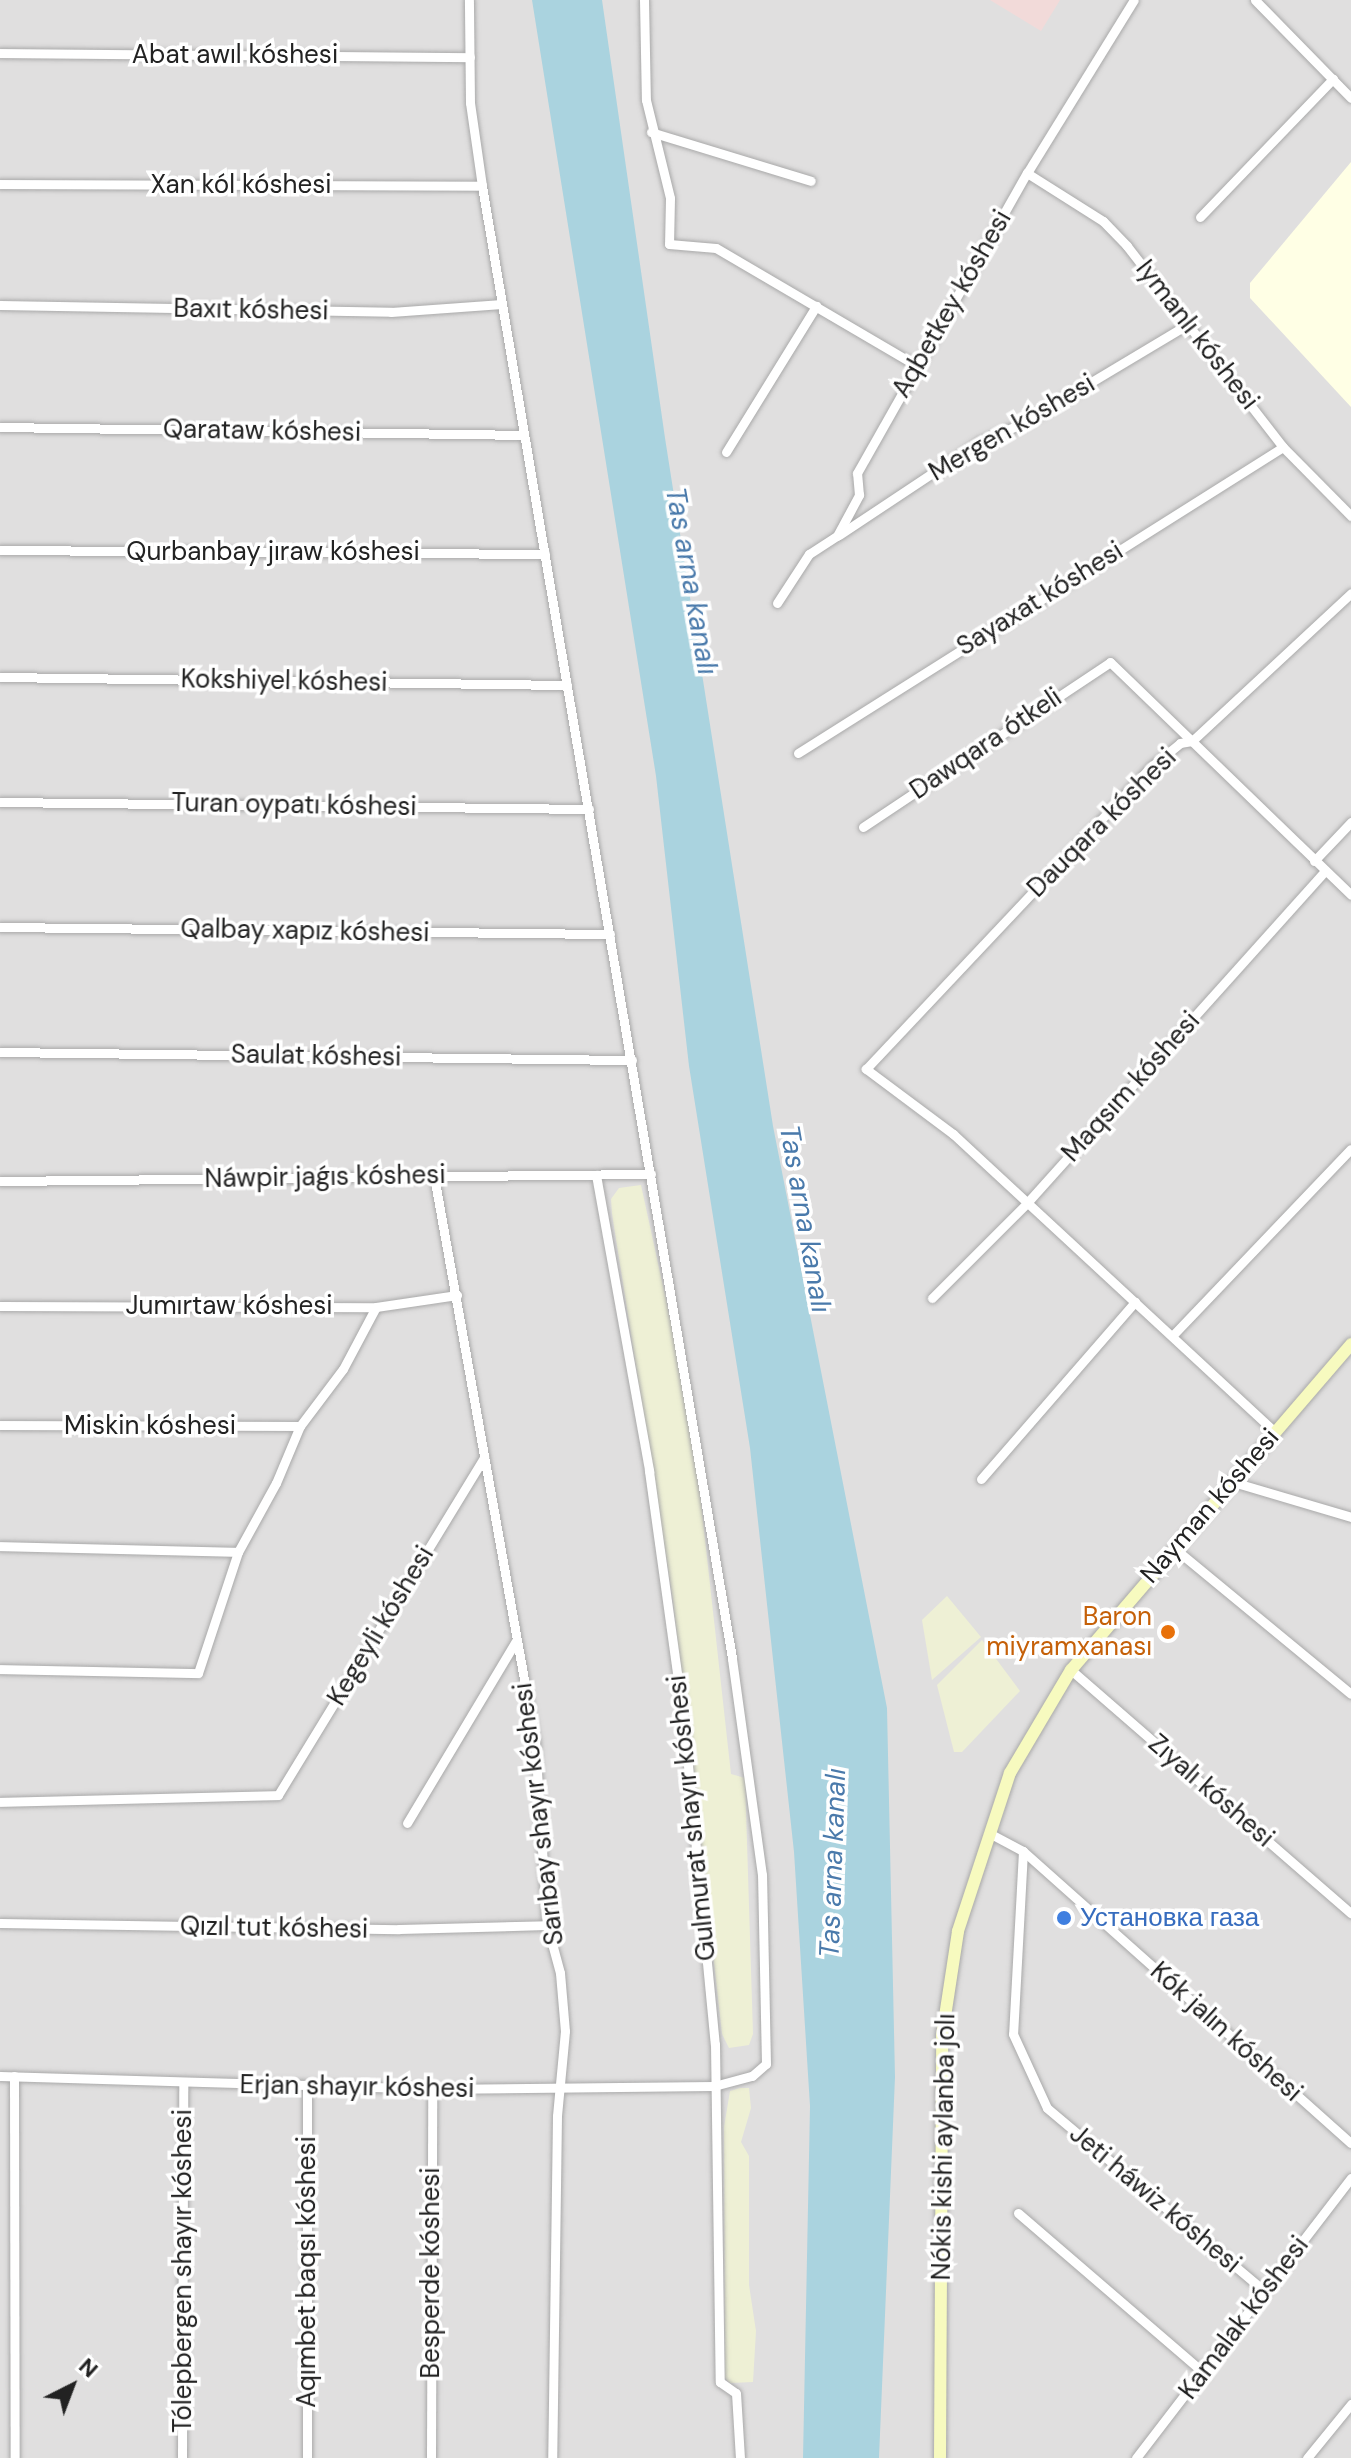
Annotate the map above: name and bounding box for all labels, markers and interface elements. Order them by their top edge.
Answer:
street label: Abat awıl kóshesi [132,39,338,71]
street label: Xan kól kóshesi [150,169,332,201]
street label: Aqbetkey kóshesi [886,205,1018,403]
street label: Iymanlı kóshesi [1129,254,1265,416]
street label: Baxıt kóshesi [173,293,329,327]
street label: Mergen kóshesi [924,368,1100,488]
street label: Qarataw kóshesi [163,414,361,448]
water label: Tas arna kanalı [658,485,724,677]
street label: Sayaxat kóshesi [951,535,1129,663]
street label: Qurbanbay jıraw kóshesi [126,536,420,568]
street label: Kokshiyel kóshesi [180,664,388,698]
street label: Dawqara ótkeli [904,682,1068,806]
street label: Dauqara kóshesi [1021,742,1183,904]
street label: Turan oypatı kóshesi [171,787,417,823]
street label: Qalbay xapız kóshesi [180,913,430,949]
street label: Maqsım kóshesi [1056,1006,1206,1168]
street label: Saulat kóshesi [231,1039,401,1073]
water label: Tas arna kanalı [772,1123,838,1315]
street label: Náwpir jaǵıs kóshesi [204,1159,446,1195]
street label: Jumırtaw kóshesi [126,1290,332,1322]
street label: Miskin kóshesi [64,1410,236,1442]
street label: Nayman kóshesi [1134,1422,1286,1590]
street label: Kegeyli kóshesi [321,1541,441,1711]
place label: Baron miyramxanası [986,1601,1152,1662]
marker: Baron miyramxanası [1159,1623,1177,1641]
street label: Gulmurat shayır kóshesi [661,1674,723,1962]
street label: Sarıbay shayır kóshesi [507,1681,571,1947]
street label: Zıyalı kóshesi [1142,1728,1280,1854]
water label: Tas arna kanalı [813,1768,853,1958]
place label: Установка газа [1080,1902,1259,1934]
marker: Установка газа [1055,1909,1073,1927]
street label: Qızıl tut kóshesi [180,1911,368,1945]
street label: Kók jalın kóshesi [1144,1956,1308,2108]
street label: Nókis kishi aylanba jolı [926,2013,962,2281]
street label: Erjan shayır kóshesi [239,2069,475,2105]
street label: Tólepbergen shayır kóshesi [167,2109,199,2433]
street label: Jeti háwiz kóshesi [1063,2118,1247,2280]
street label: Aqımbet baqsı kóshesi [291,2136,323,2408]
street label: Besperde kóshesi [415,2167,447,2379]
street label: Kamalak kóshesi [1173,2230,1315,2406]
north arrow [32,2346,112,2426]
text: N [73,2352,104,2384]

